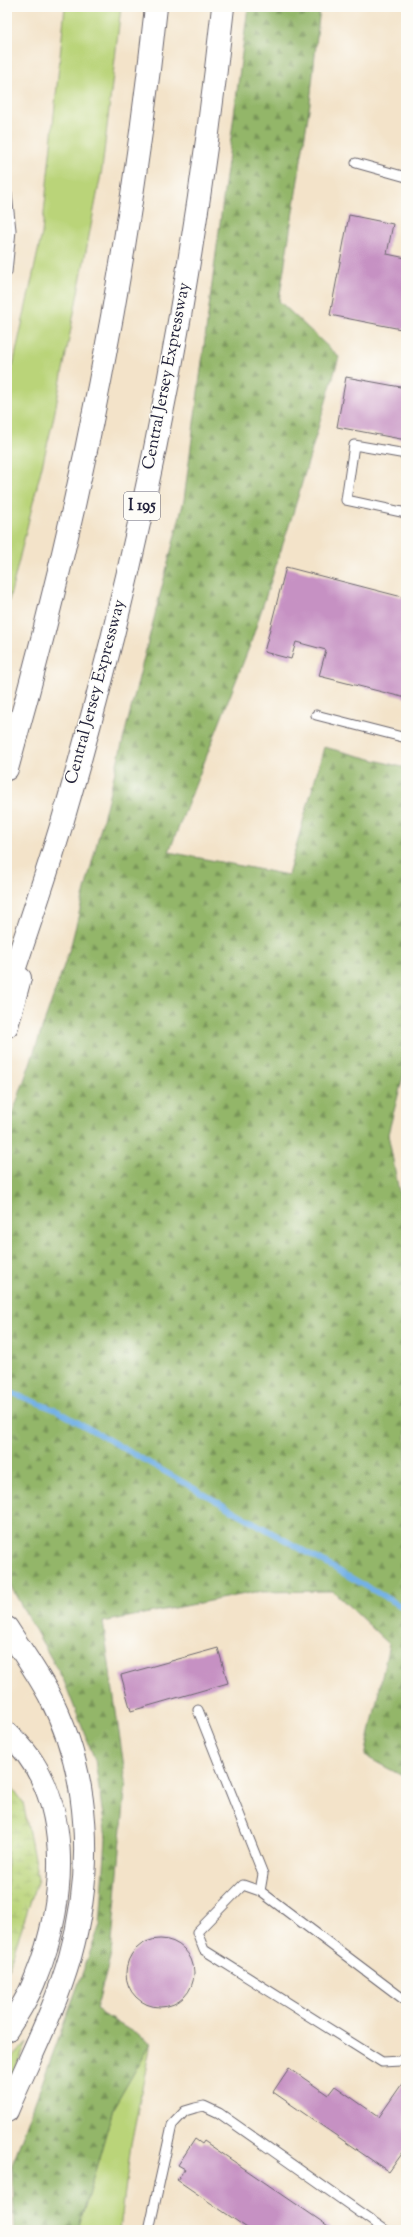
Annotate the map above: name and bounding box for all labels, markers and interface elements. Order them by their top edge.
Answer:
street label: Central Jersey Expressway [137,280,197,472]
road number: I 195 [124,492,160,520]
street label: Central Jersey Expressway [60,596,132,787]

